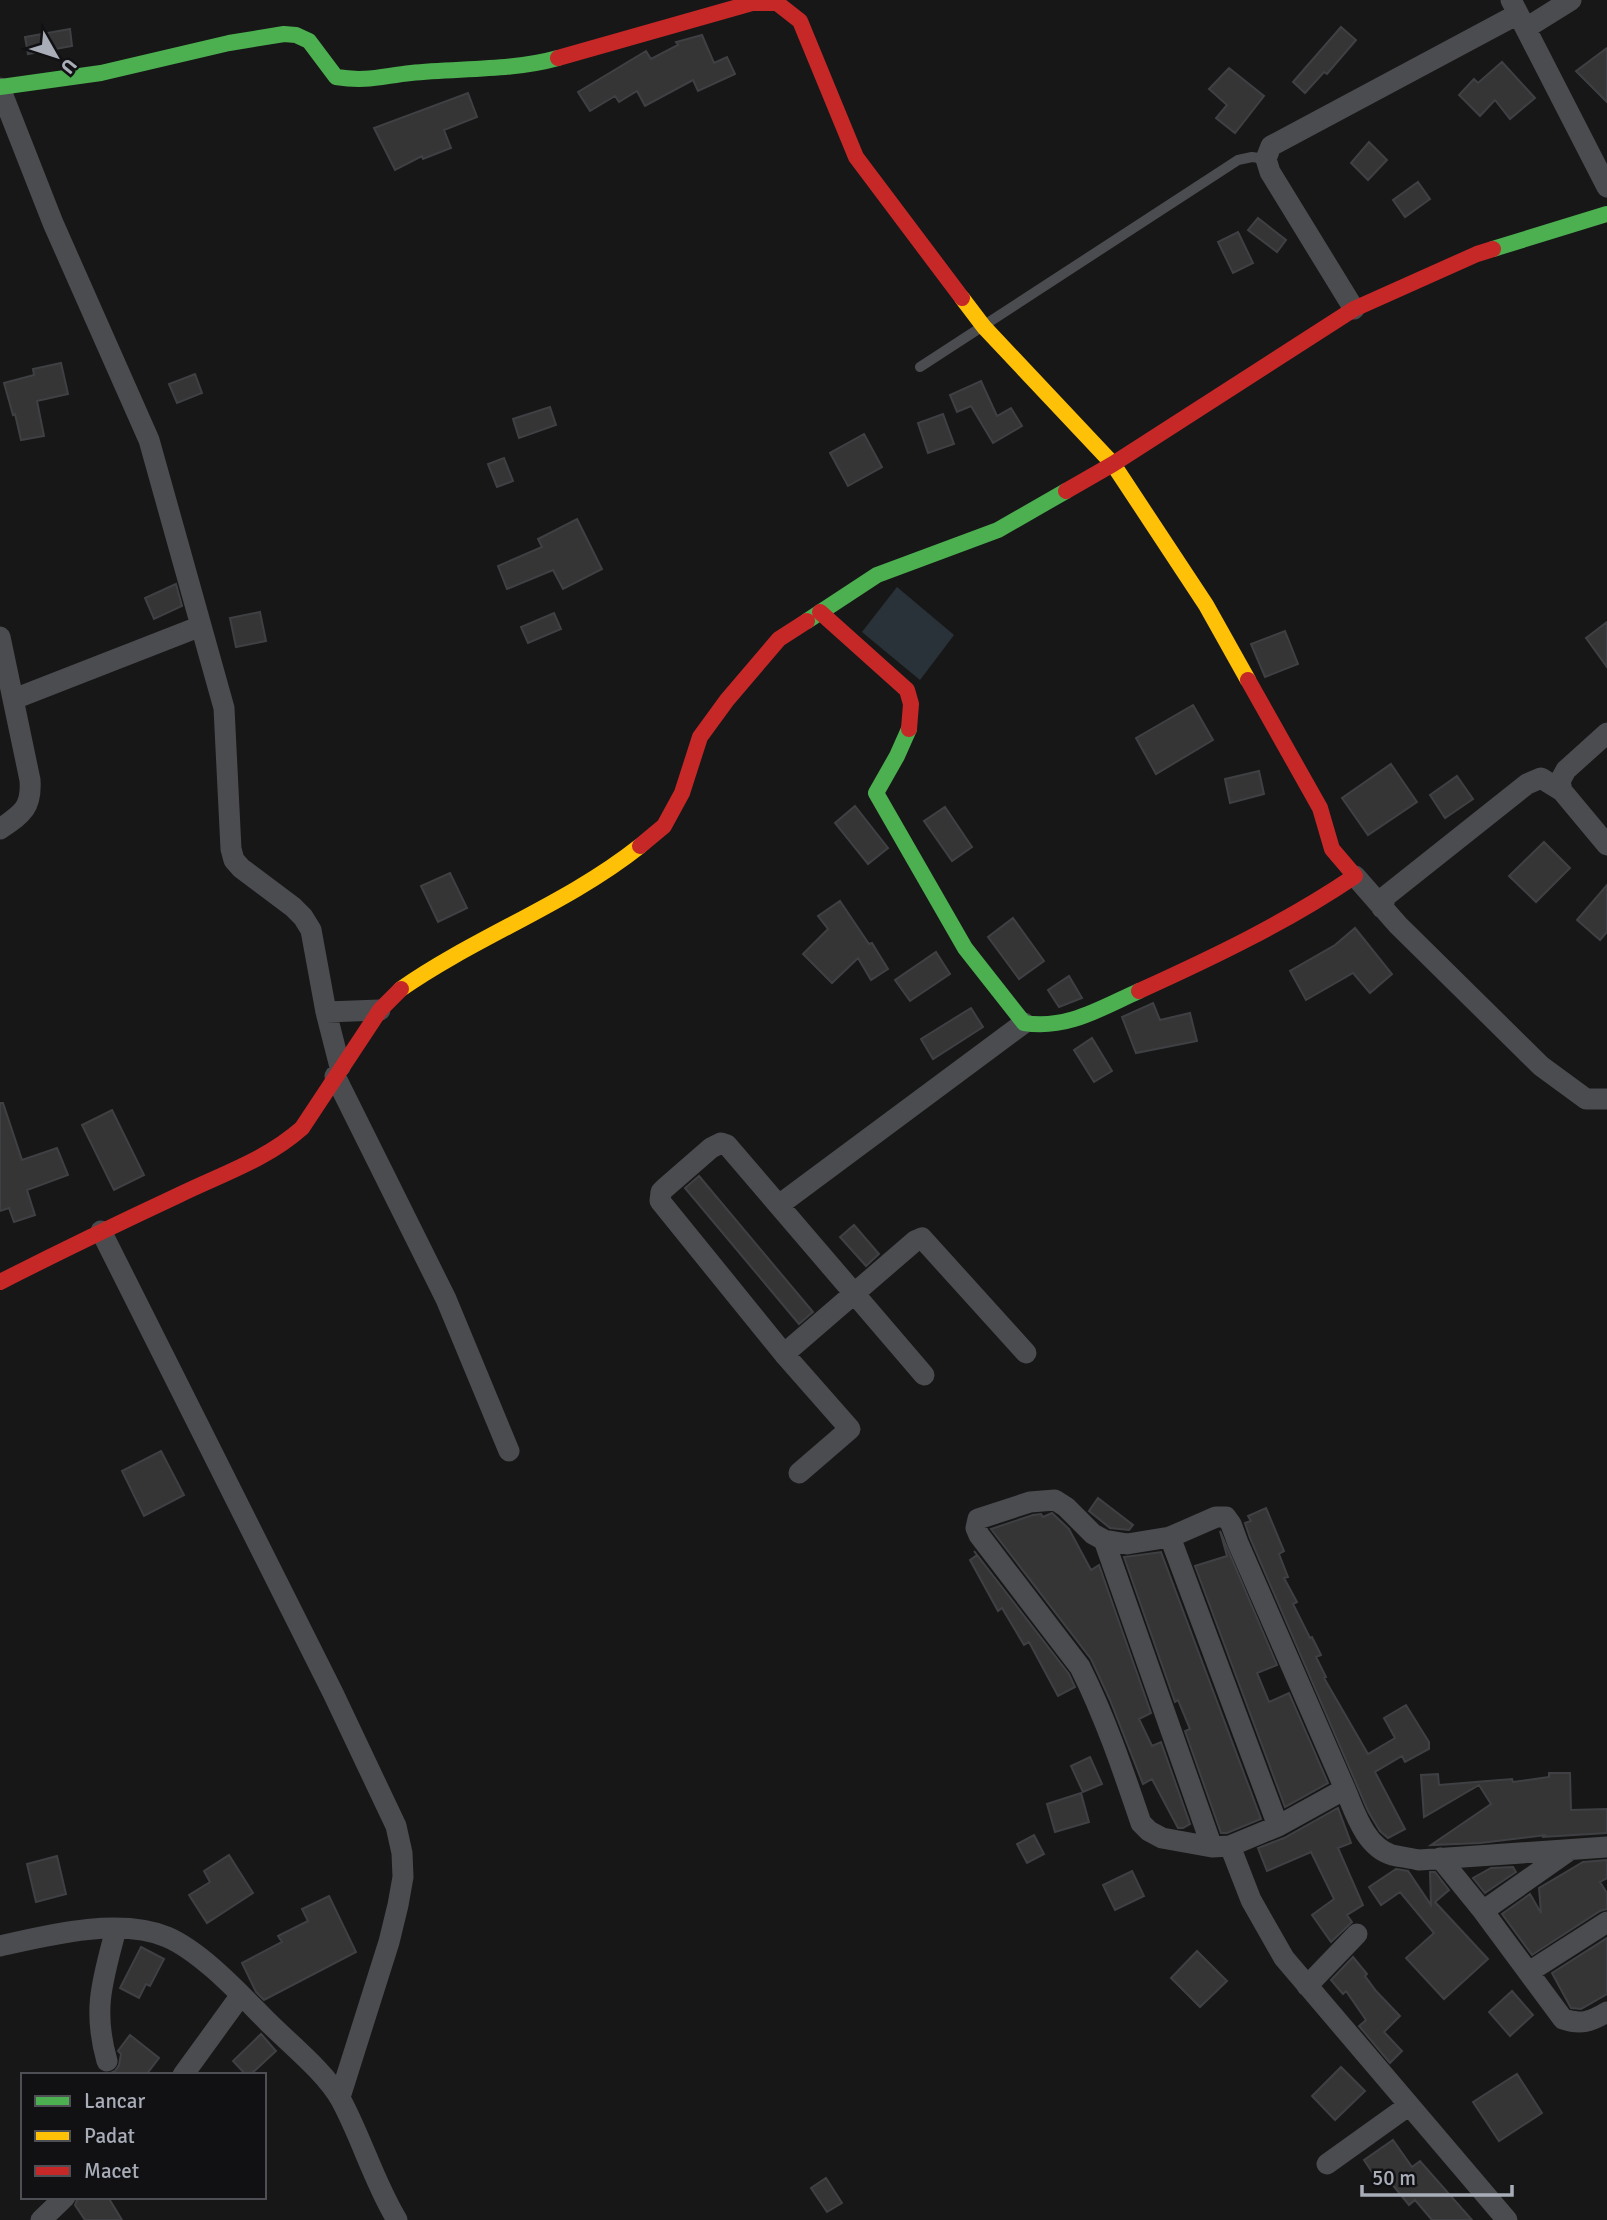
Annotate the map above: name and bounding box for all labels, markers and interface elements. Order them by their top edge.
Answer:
north arrow [21,21,91,91]
text: U [55,54,82,79]
legend [21,2073,266,2199]
text: Lancar [84,2088,145,2114]
text: Padat [84,2123,135,2149]
scale bar [1362,2154,1512,2198]
text: Macet [84,2158,139,2184]
text: 50 m [1372,2165,1416,2191]

